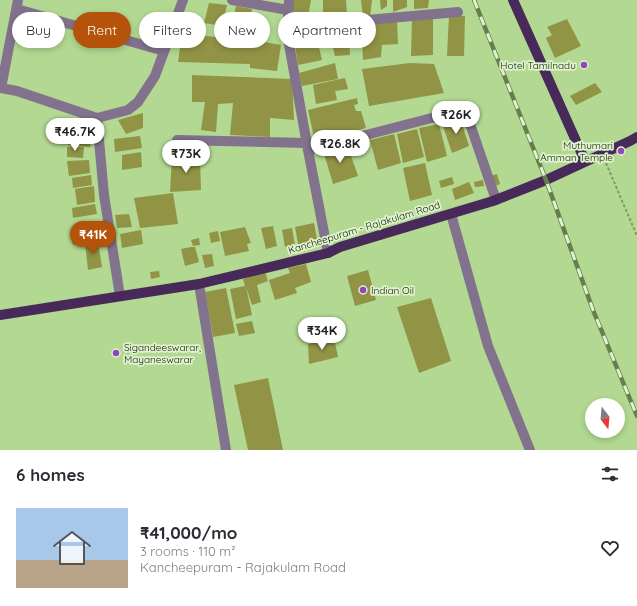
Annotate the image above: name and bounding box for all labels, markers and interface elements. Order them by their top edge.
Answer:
chip: Buy [12,12,65,48]
chip: Rent [73,12,131,48]
chip: Filters [139,12,206,48]
chip: New [214,12,270,48]
chip: Apartment [278,12,376,48]
place label: Hotel Tamilnadu [500,59,576,72]
marker: Hotel Tamilnadu [579,60,589,70]
pin: ₹26K [432,101,480,135]
text: ₹26K [441,106,471,122]
pin: ₹46.7K [42,118,108,152]
text: ₹46.7K [55,123,95,139]
pin: ₹26.8K [307,130,373,164]
text: ₹26.8K [320,135,360,151]
place label: Muthumari Amman Temple [540,139,613,164]
pin: ₹73K [162,140,210,174]
text: ₹73K [171,145,201,161]
marker: Muthumari Amman Temple [616,146,626,156]
street label: Kancheepuram - Rajakulam Road [287,198,442,257]
pin: ₹41K [69,221,117,255]
text: ₹41K [79,226,107,242]
place label: Indian Oil [371,284,414,297]
marker: Indian Oil [358,285,368,295]
pin: ₹34K [298,317,346,351]
text: ₹34K [307,322,337,338]
place label: Sigandeeswarar, Mayaneswarar [124,341,201,366]
marker: Sigandeeswarar, Mayaneswarar [111,348,121,358]
north arrow [585,398,625,438]
map controls [585,398,625,438]
icon: filters [599,463,621,485]
text: 6 homes [16,464,85,485]
text: ₹41,000/mo [140,522,237,543]
icon: home [48,524,96,572]
icon: heart [599,537,621,559]
text: 3 rooms · 110 m² [140,543,235,559]
text: Kancheepuram - Rajakulam Road [140,559,346,575]

